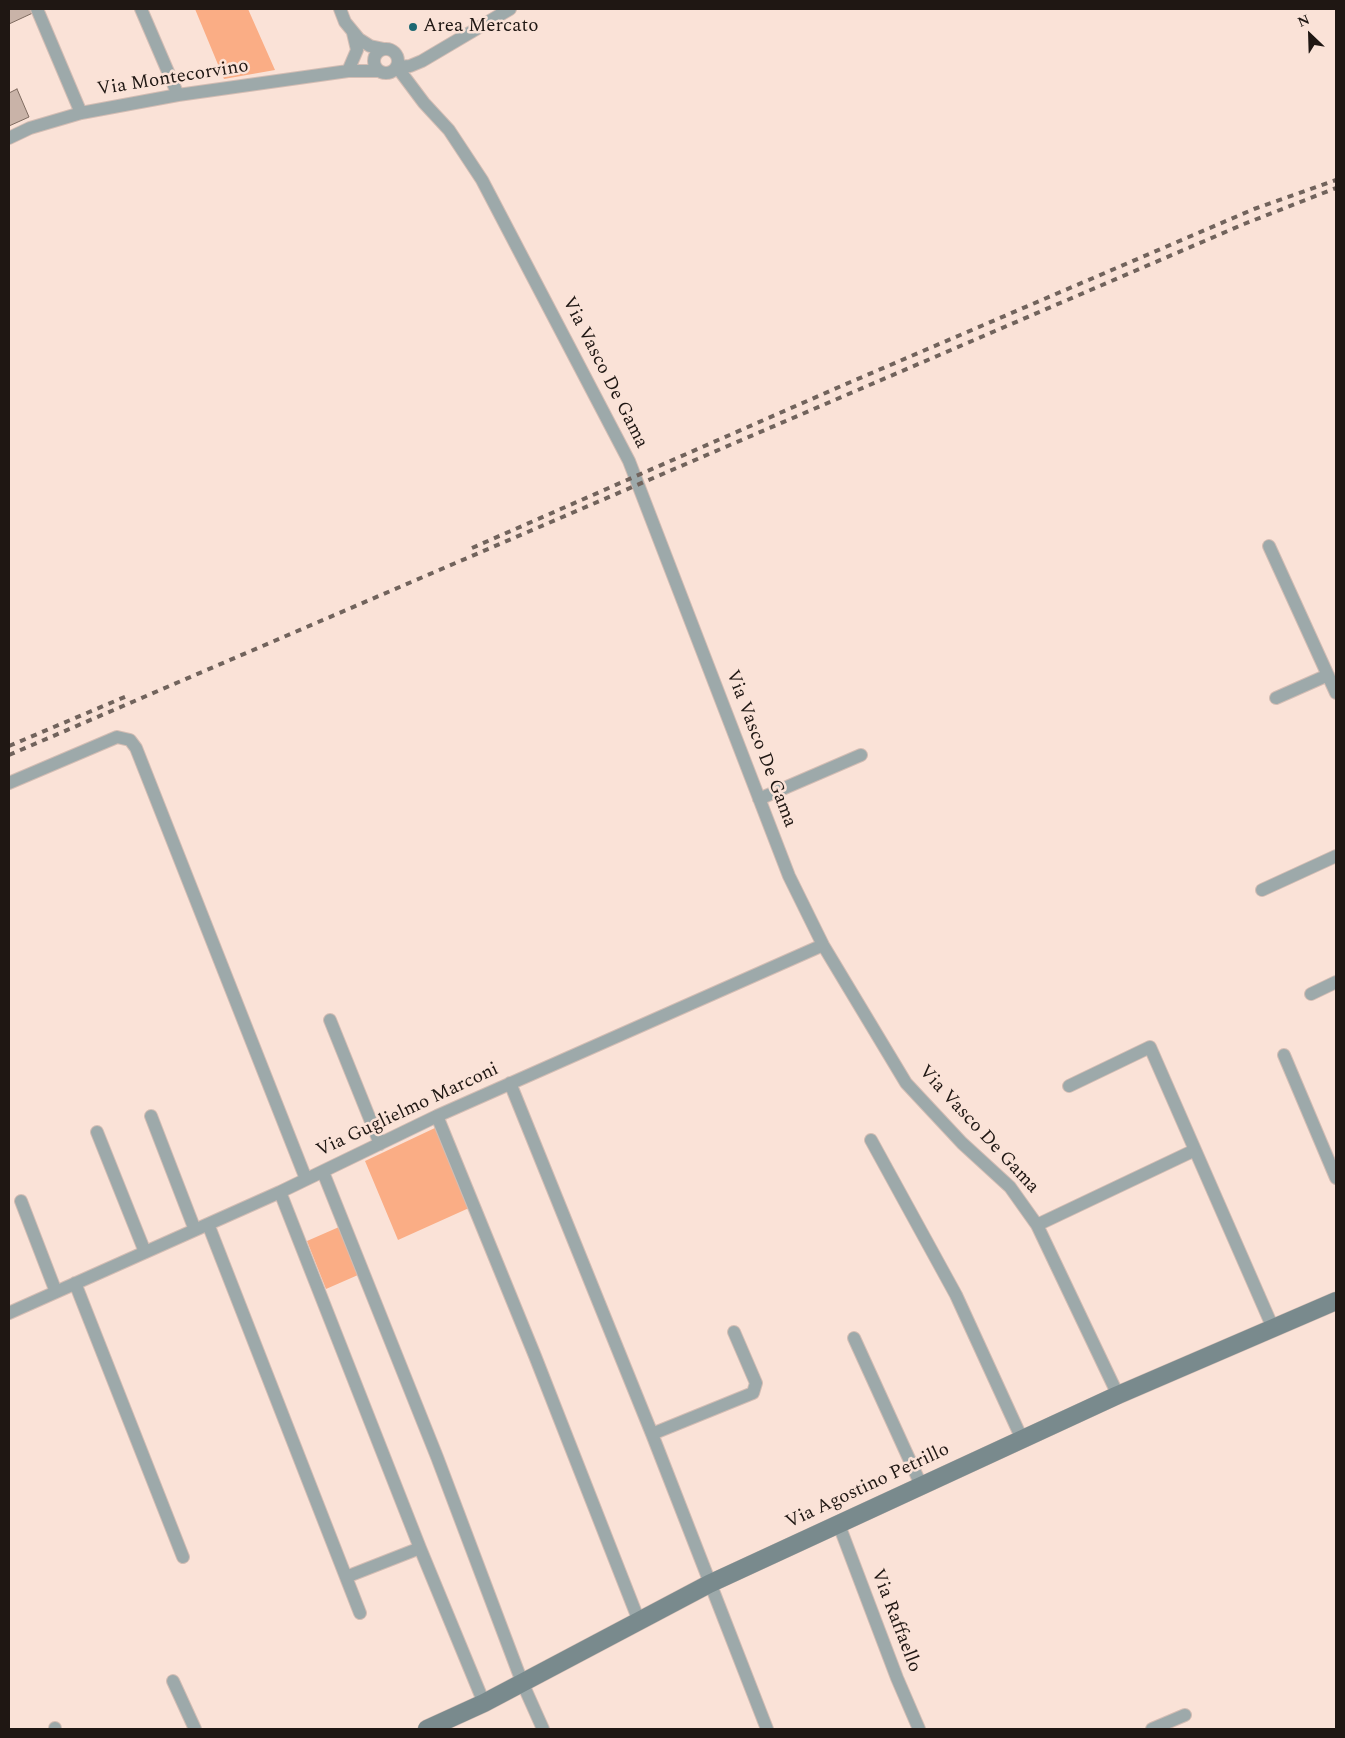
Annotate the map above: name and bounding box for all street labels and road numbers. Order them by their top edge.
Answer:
street label: Via Montecorvino [96,56,250,102]
street label: Via Vasco De Gama [556,293,652,453]
street label: Via Vasco De Gama [719,667,801,831]
street label: Via Guglielmo Marconi [313,1059,503,1163]
street label: Via Vasco De Gama [913,1061,1043,1199]
street label: Via Agostino Petrillo [783,1439,953,1535]
street label: Via Raffaello [865,1566,925,1676]

